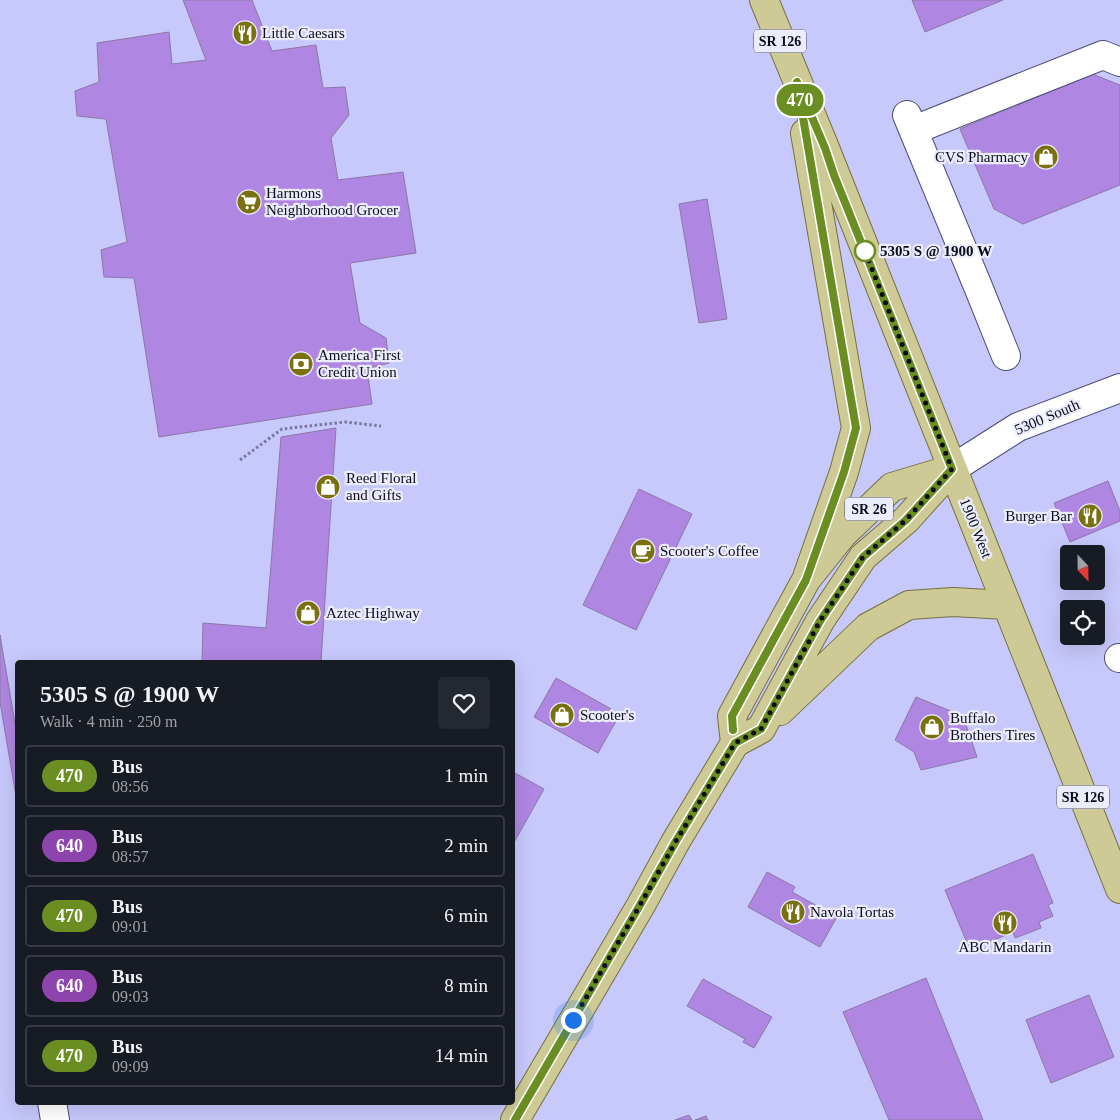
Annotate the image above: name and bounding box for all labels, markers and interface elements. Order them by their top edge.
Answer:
restaurant icon: Little Caesars [232,20,258,46]
place label: Little Caesars [262,25,345,41]
road number: SR 126 [754,29,806,52]
line badge: 470 [771,84,829,116]
text: 470 [787,90,814,110]
shop icon: CVS Pharmacy [1033,144,1059,170]
place label: CVS Pharmacy [935,149,1028,165]
place label: Harmons Neighborhood Grocer [266,185,398,218]
supermarket icon: Harmons Neighborhood Grocer [236,189,262,215]
marker: 5305 S @ 1900 W [854,240,876,262]
place label: 5305 S @ 1900 W [880,243,992,259]
place label: America First Credit Union [318,347,402,380]
bank icon: America First Credit Union [288,351,314,377]
street label: 5300 South [1012,396,1082,438]
place label: Reed Floral and Gifts [346,470,416,503]
shop icon: Reed Floral and Gifts [315,474,341,500]
street label: 1900 West [957,496,996,561]
road number: SR 26 [845,498,893,520]
restaurant icon: Burger Bar [1077,503,1103,529]
place label: Burger Bar [1005,508,1072,524]
cafe icon: Scooter's Coffee [630,538,656,564]
place label: Scooter's Coffee [660,543,759,559]
north arrow [1060,545,1105,590]
map controls [1060,545,1105,645]
shop icon: Aztec Highway [295,600,321,626]
button: locate [1060,600,1105,645]
place label: Aztec Highway [326,605,420,621]
button: heart [438,677,490,729]
text: 5305 S @ 1900 W [40,681,219,707]
shop icon: Scooter's [549,702,575,728]
place label: Scooter's [580,707,635,723]
place label: Buffalo Brothers Tires [950,710,1036,743]
text: Walk · 4 min · 250 m [40,713,177,730]
shop icon: Buffalo Brothers Tires [919,714,945,740]
text: Bus [112,756,143,777]
text: 1 min [444,765,488,786]
text: 470 [56,766,83,786]
text: 08:56 [112,778,148,795]
road number: SR 126 [1057,786,1109,809]
text: Bus [112,826,143,847]
text: 2 min [444,835,488,856]
text: 640 [56,836,83,856]
text: 08:57 [112,848,148,865]
text: Bus [112,896,143,917]
restaurant icon: Navola Tortas [780,899,806,925]
place label: Navola Tortas [810,904,894,920]
text: 6 min [444,905,488,926]
text: 470 [56,906,83,926]
restaurant icon: ABC Mandarin [992,910,1018,936]
text: 09:01 [112,918,148,935]
place label: ABC Mandarin [959,939,1052,955]
text: Bus [112,966,143,987]
text: 8 min [444,975,488,996]
text: 640 [56,976,83,996]
text: 09:03 [112,988,148,1005]
your location [561,1008,586,1033]
text: Bus [112,1036,143,1057]
text: 14 min [435,1045,488,1066]
text: 470 [56,1046,83,1066]
text: 09:09 [112,1058,148,1075]

